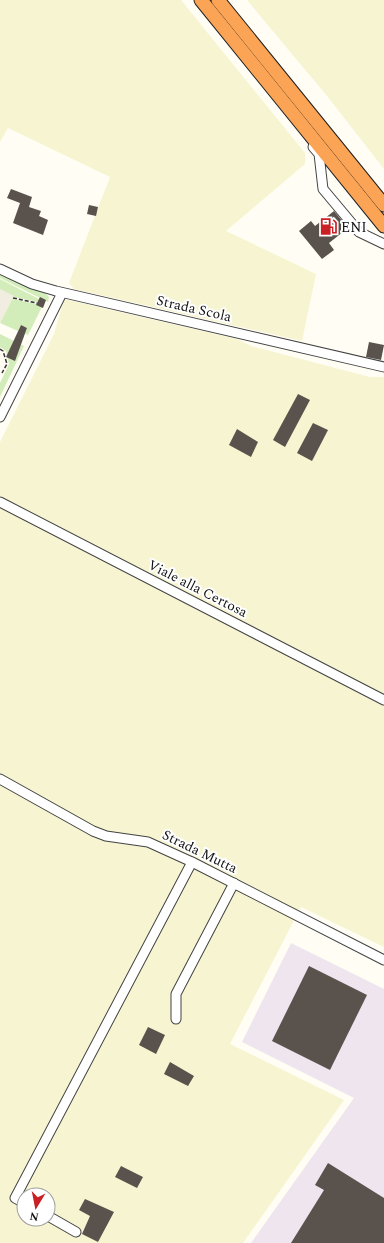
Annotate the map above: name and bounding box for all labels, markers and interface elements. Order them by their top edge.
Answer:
fuel station icon: ENI [318,217,338,237]
place label: ENI [341,217,367,238]
street label: Strada Scola [154,290,234,327]
street label: Viale alla Certosa [144,554,251,623]
street label: Strada Mutta [159,824,241,879]
north arrow [16,1187,56,1227]
text: N [28,1207,40,1226]

